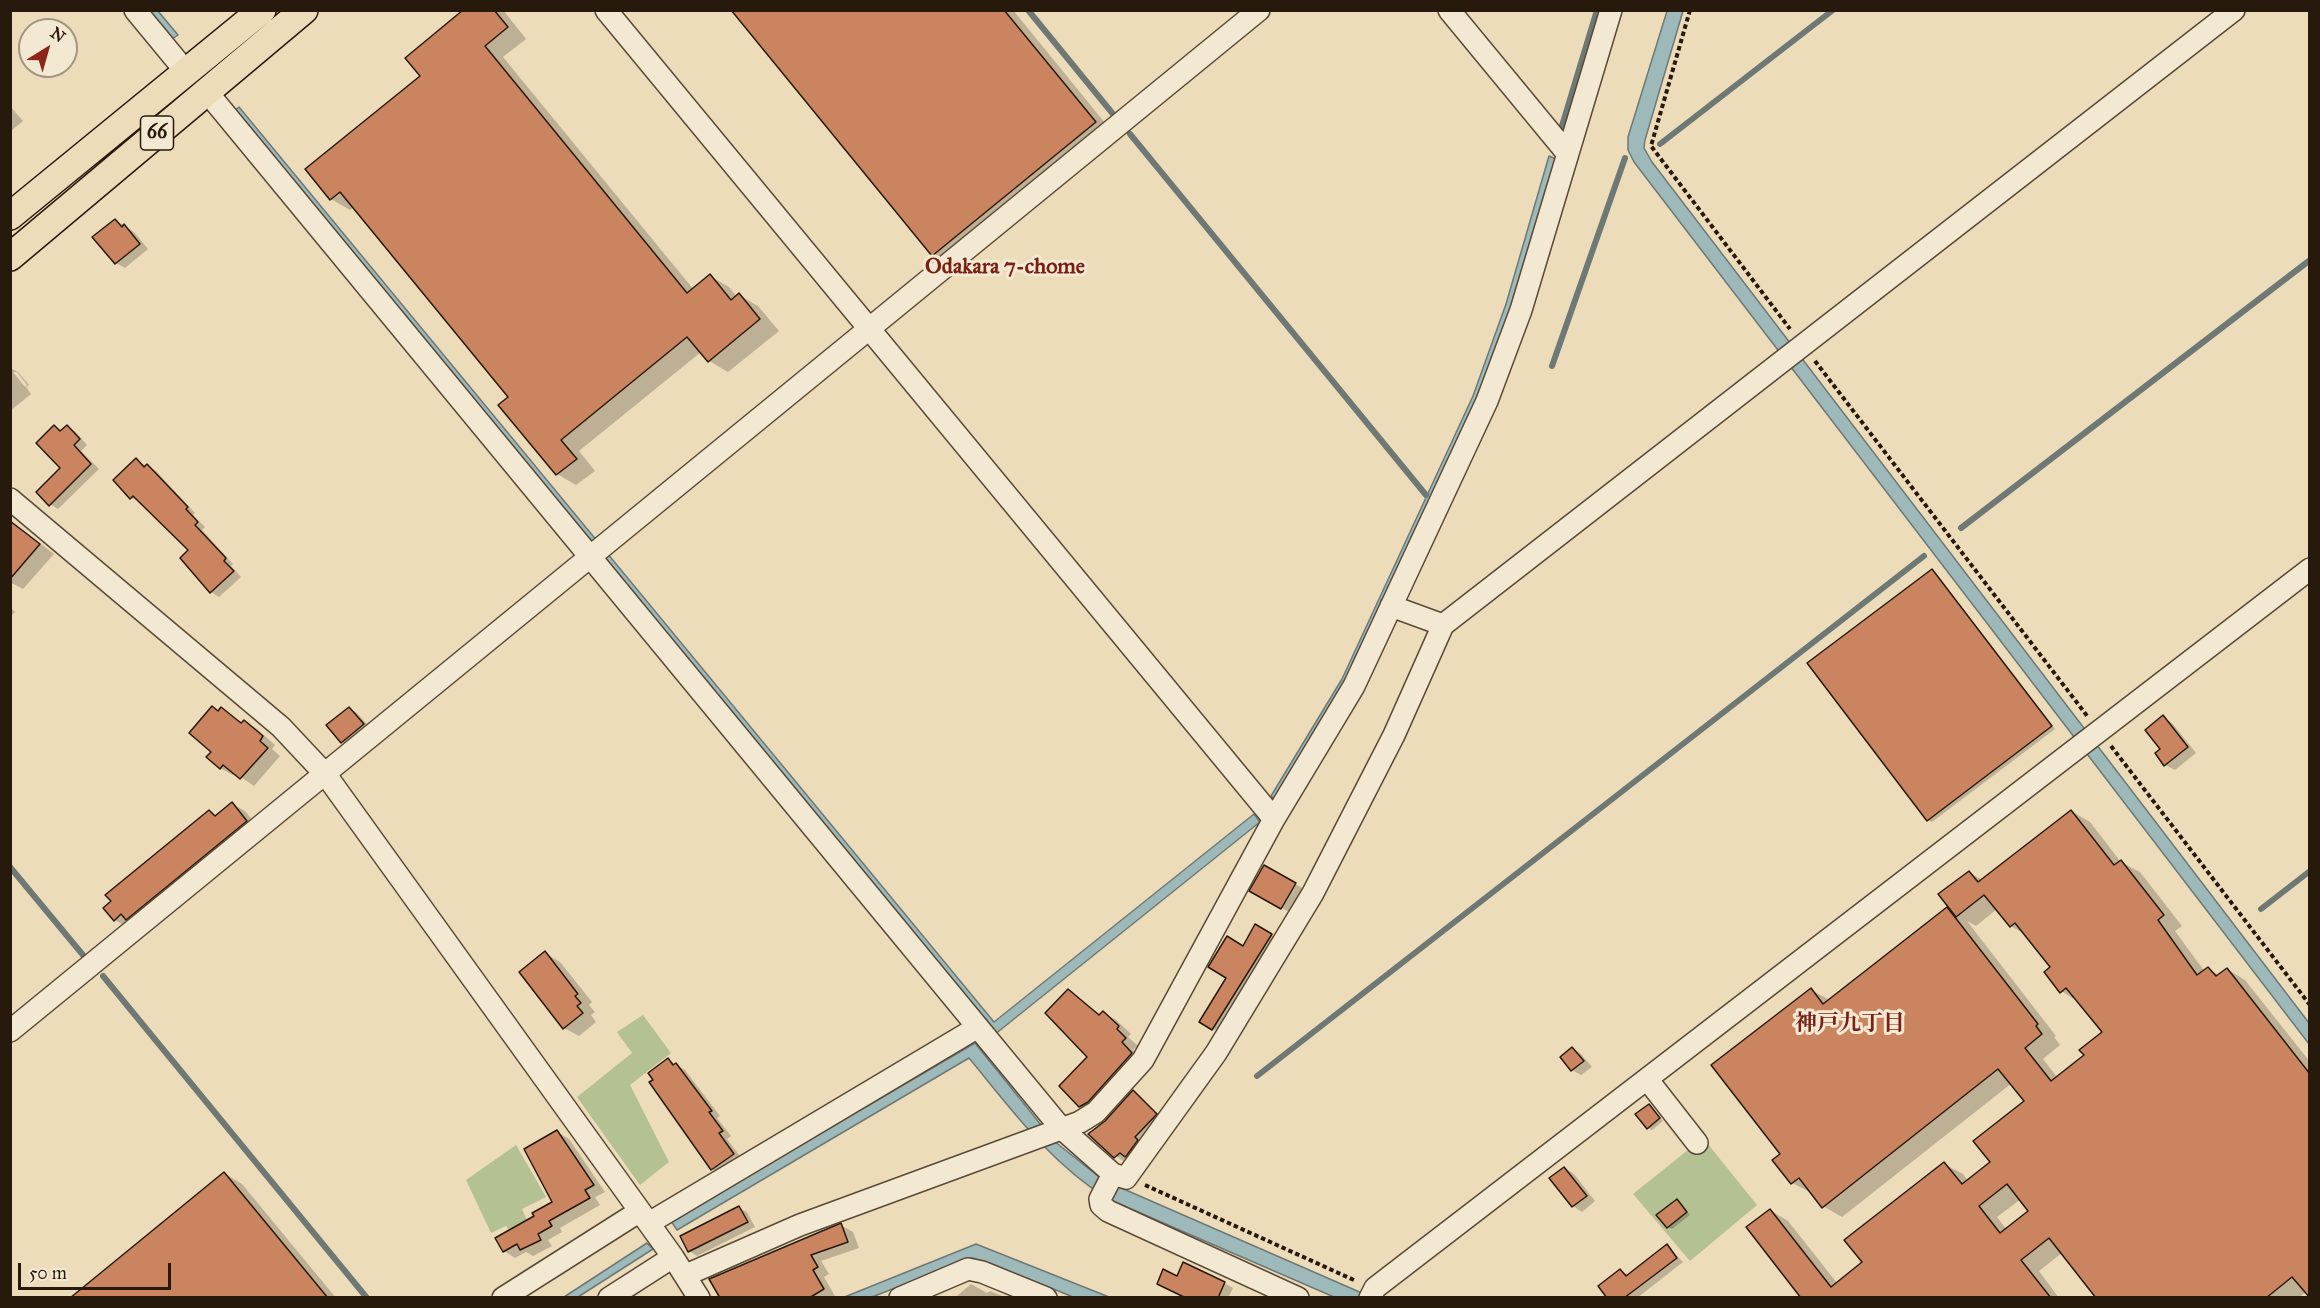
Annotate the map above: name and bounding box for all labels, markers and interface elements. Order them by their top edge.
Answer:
north arrow [18,18,78,78]
text: N [47,23,69,46]
road number: 66 [140,116,174,150]
district label: Odakara 7-chome [925,255,1085,281]
district label: 神戸九丁目 [1795,1012,1905,1038]
scale bar [21,1251,174,1289]
text: 50 m [29,1262,67,1284]

